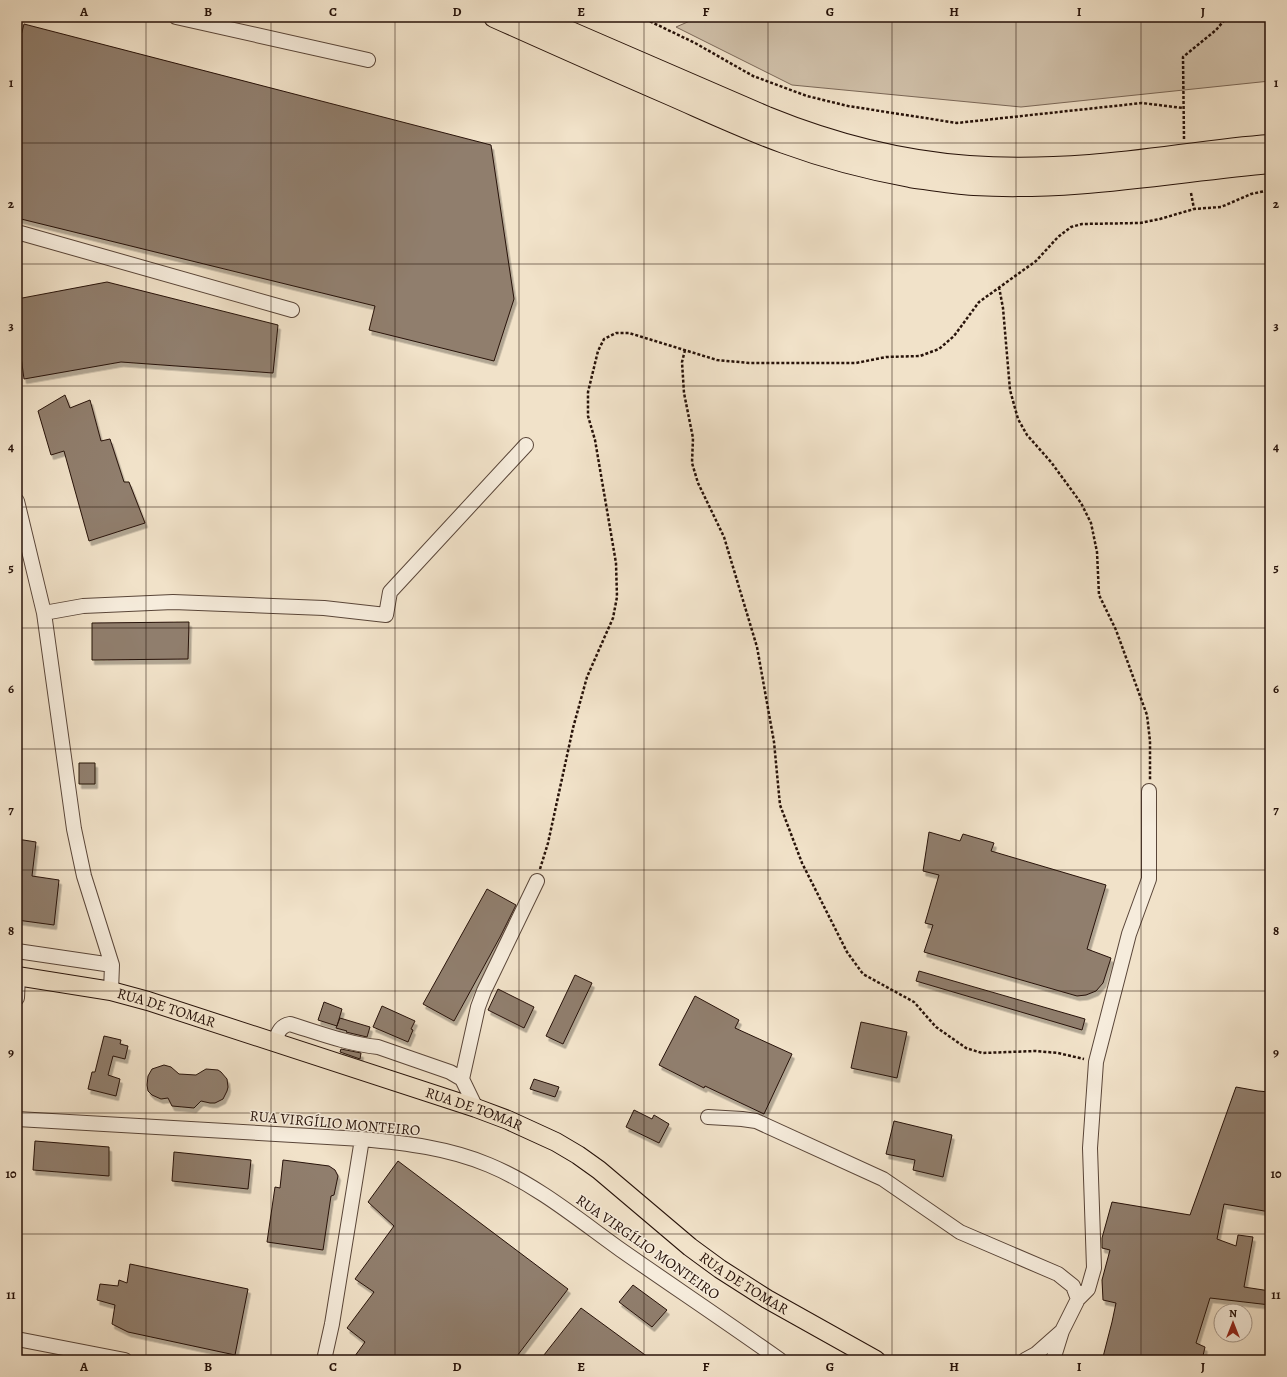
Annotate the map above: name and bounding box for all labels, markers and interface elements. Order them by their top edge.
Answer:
text: A [79,3,89,20]
text: B [204,3,212,20]
text: C [329,3,337,20]
text: D [452,3,462,20]
text: E [577,3,585,20]
text: F [703,3,710,20]
text: G [826,3,834,20]
text: H [949,3,959,20]
text: I [1077,3,1082,20]
text: J [1201,3,1205,20]
text: 1 [9,74,14,91]
text: 1 [1274,74,1279,91]
text: 2 [8,195,15,212]
text: 2 [1273,195,1280,212]
text: 3 [8,317,14,334]
text: 3 [1273,317,1279,334]
text: 4 [8,438,14,455]
text: 4 [1273,438,1279,455]
text: 5 [8,559,14,576]
text: 5 [1273,559,1279,576]
text: 6 [8,680,14,697]
text: 6 [1273,680,1279,697]
text: 7 [8,801,14,818]
text: 7 [1273,801,1279,818]
text: 8 [8,922,14,939]
text: 8 [1273,922,1279,939]
street label: RUA DE TOMAR [115,983,219,1033]
text: 9 [8,1044,14,1061]
text: 9 [1273,1044,1279,1061]
street label: RUA DE TOMAR [423,1082,527,1136]
street label: RUA VIRGÍLIO MONTEIRO [249,1106,421,1140]
text: 10 [5,1165,17,1182]
text: 10 [1270,1165,1282,1182]
street label: RUA VIRGÍLIO MONTEIRO [572,1190,724,1304]
street label: RUA DE TOMAR [695,1247,793,1319]
text: 11 [6,1286,16,1303]
text: 11 [1271,1286,1281,1303]
north arrow [1213,1303,1253,1343]
text: N [1229,1306,1237,1321]
text: A [79,1358,89,1375]
text: B [204,1358,212,1375]
text: C [329,1358,337,1375]
text: D [452,1358,462,1375]
text: E [577,1358,585,1375]
text: F [703,1358,710,1375]
text: G [826,1358,834,1375]
text: H [949,1358,959,1375]
text: I [1077,1358,1082,1375]
text: J [1201,1358,1205,1375]

